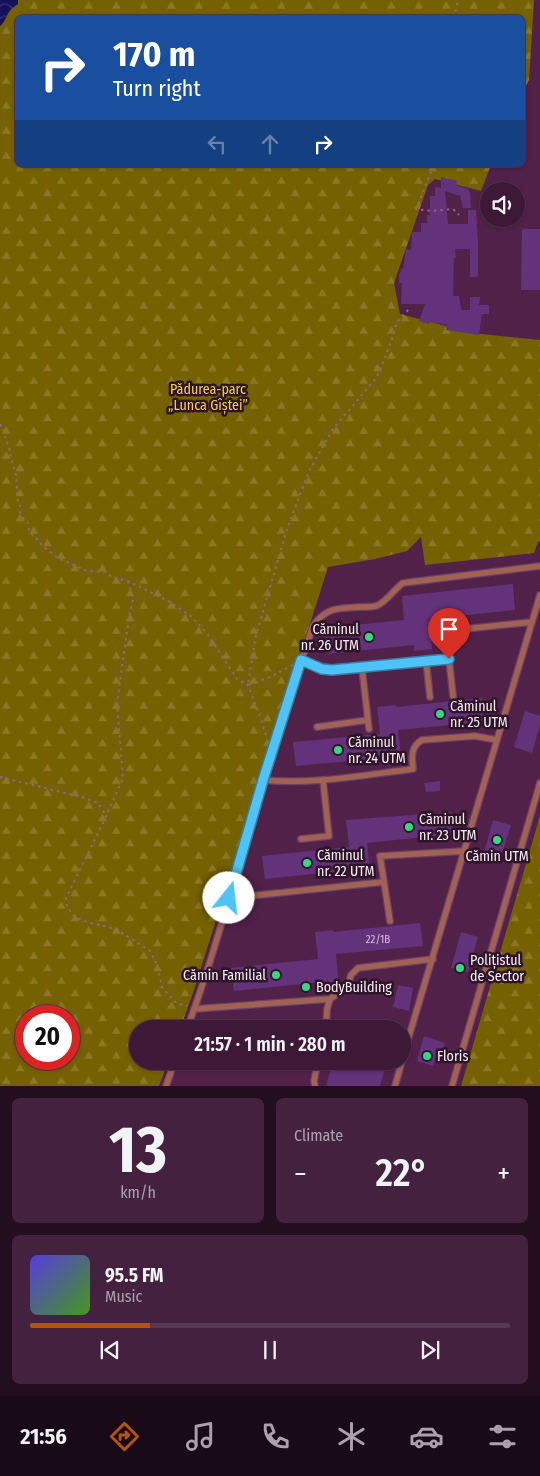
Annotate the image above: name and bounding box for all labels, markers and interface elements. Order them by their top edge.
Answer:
text: 170 m [113,33,196,75]
icon: right [30,35,95,100]
text: Turn right [113,75,201,102]
icon: left [203,130,231,158]
icon: ahead [256,130,284,158]
icon: right [309,130,337,158]
map controls [480,182,525,227]
button: sound [480,182,525,227]
park label: Pădurea-parc „Lunca Gîștei” [168,381,248,415]
pin [428,608,470,659]
icon: arrive [435,615,463,643]
place label: Căminul nr. 26 UTM [301,621,359,654]
marker: Căminul nr. 26 UTM [363,631,375,643]
place label: Căminul nr. 25 UTM [450,698,508,731]
marker: Căminul nr. 25 UTM [434,708,446,720]
place label: Căminul nr. 24 UTM [348,734,406,767]
marker: Căminul nr. 24 UTM [332,744,344,756]
place label: Căminul nr. 23 UTM [419,811,477,844]
marker: Căminul nr. 23 UTM [403,821,415,833]
marker: Cămin UTM [491,834,503,846]
place label: Căminul nr. 22 UTM [317,847,374,880]
place label: Cămin UTM [465,848,529,865]
marker: Căminul nr. 22 UTM [301,857,313,869]
position arrow [202,871,254,923]
house number: 22/1B [366,933,390,946]
place label: Polițistul de Sector [470,952,524,985]
marker: Polițistul de Sector [454,962,466,974]
place label: Cămin Familial [183,967,266,984]
marker: Cămin Familial [270,969,282,981]
place label: BodyBuilding [316,979,392,996]
marker: BodyBuilding [300,981,312,993]
speed limit sign: 20 [15,1005,80,1070]
text: 21:57 · 1 min · 280 m [194,1033,346,1056]
place label: Floris [437,1048,468,1065]
marker: Floris [421,1050,433,1062]
text: 13 [109,1111,167,1189]
text: Climate [294,1126,343,1145]
text: 22° [376,1150,428,1196]
text: − [294,1157,307,1190]
text: + [497,1157,510,1190]
text: km/h [120,1183,156,1202]
text: 95.5 FM [105,1264,164,1287]
text: Music [105,1287,142,1306]
icon: previous [96,1336,124,1364]
icon: pause [256,1336,284,1364]
icon: next [416,1336,444,1364]
icon: directions [107,1419,142,1454]
icon: music [183,1419,218,1454]
icon: phone [258,1419,293,1454]
icon: climate [334,1419,369,1454]
icon: car [409,1419,444,1454]
icon: filters [485,1419,520,1454]
text: 21:56 [20,1423,67,1450]

